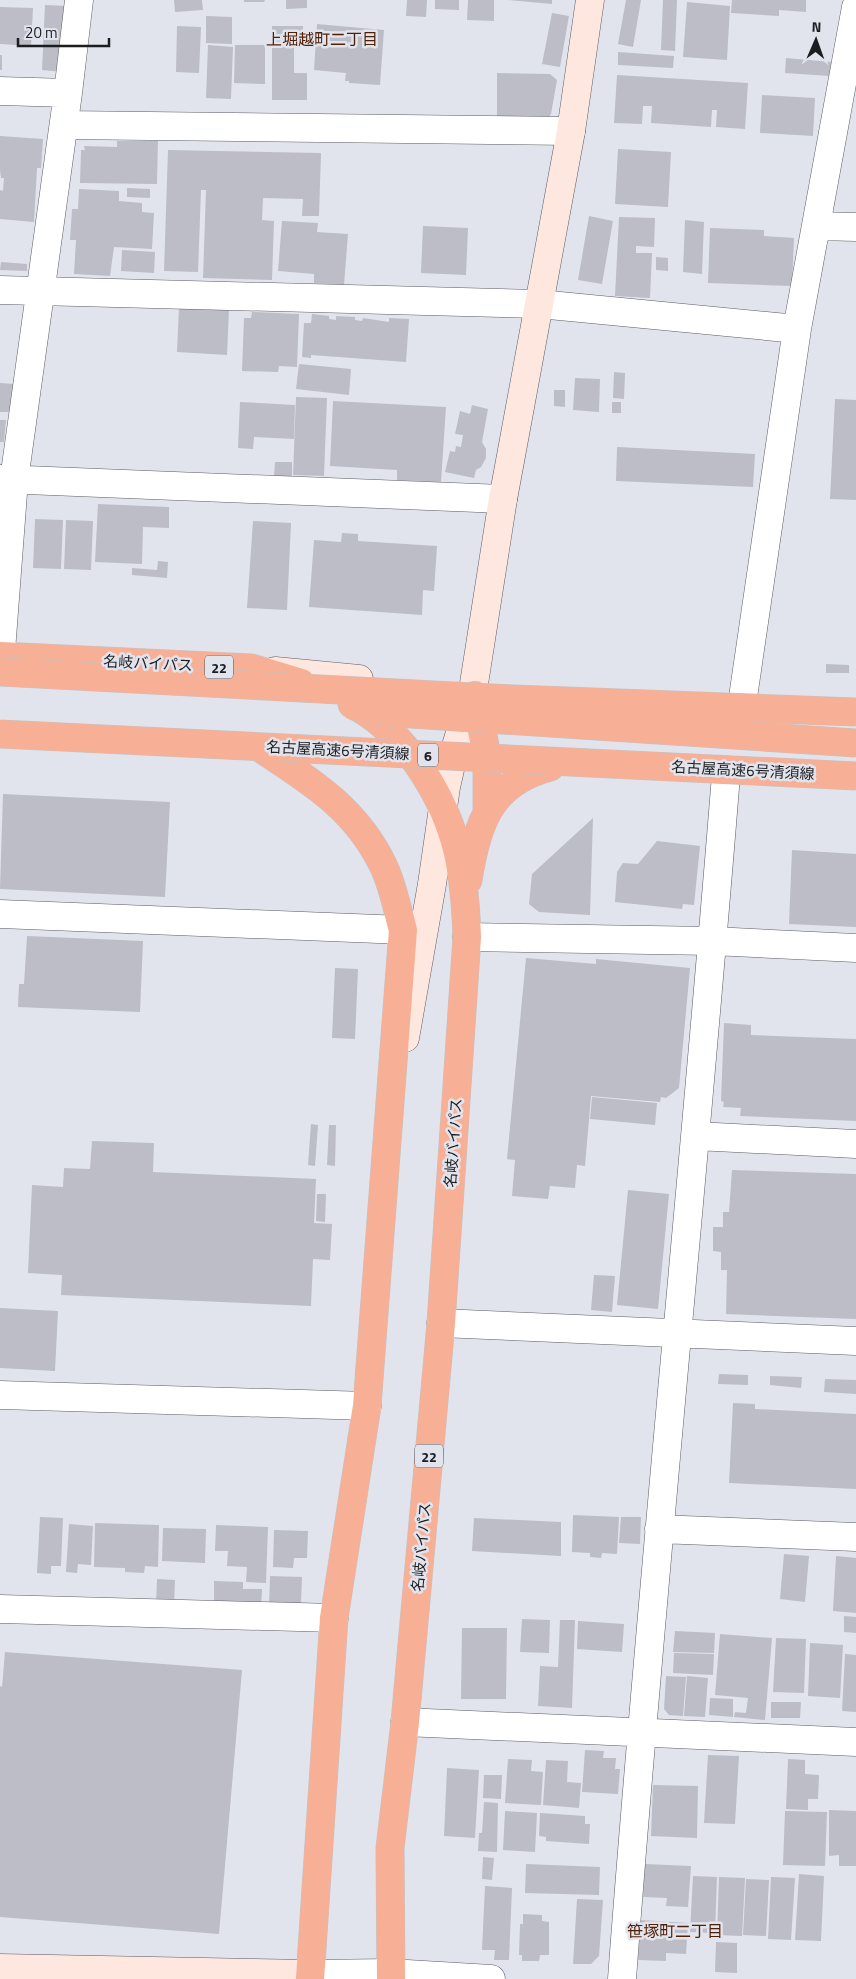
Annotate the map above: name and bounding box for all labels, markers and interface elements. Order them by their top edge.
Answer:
scale bar [18,15,109,47]
north arrow [791,15,841,65]
text: N [811,16,822,37]
text: 20 m [25,21,58,44]
district label: 上堀越町二丁目 [266,27,378,51]
street label: 名岐バイパス [103,649,193,677]
road number: 22 [205,656,233,679]
street label: 名古屋高速6号清須線 [266,735,410,765]
road number: 6 [418,744,438,766]
street label: 名古屋高速6号清須線 [671,755,815,785]
street label: 名岐バイパス [438,1097,468,1189]
road number: 22 [415,1444,443,1468]
street label: 名岐バイパス [406,1501,436,1593]
district label: 笹塚町二丁目 [627,1919,723,1943]

